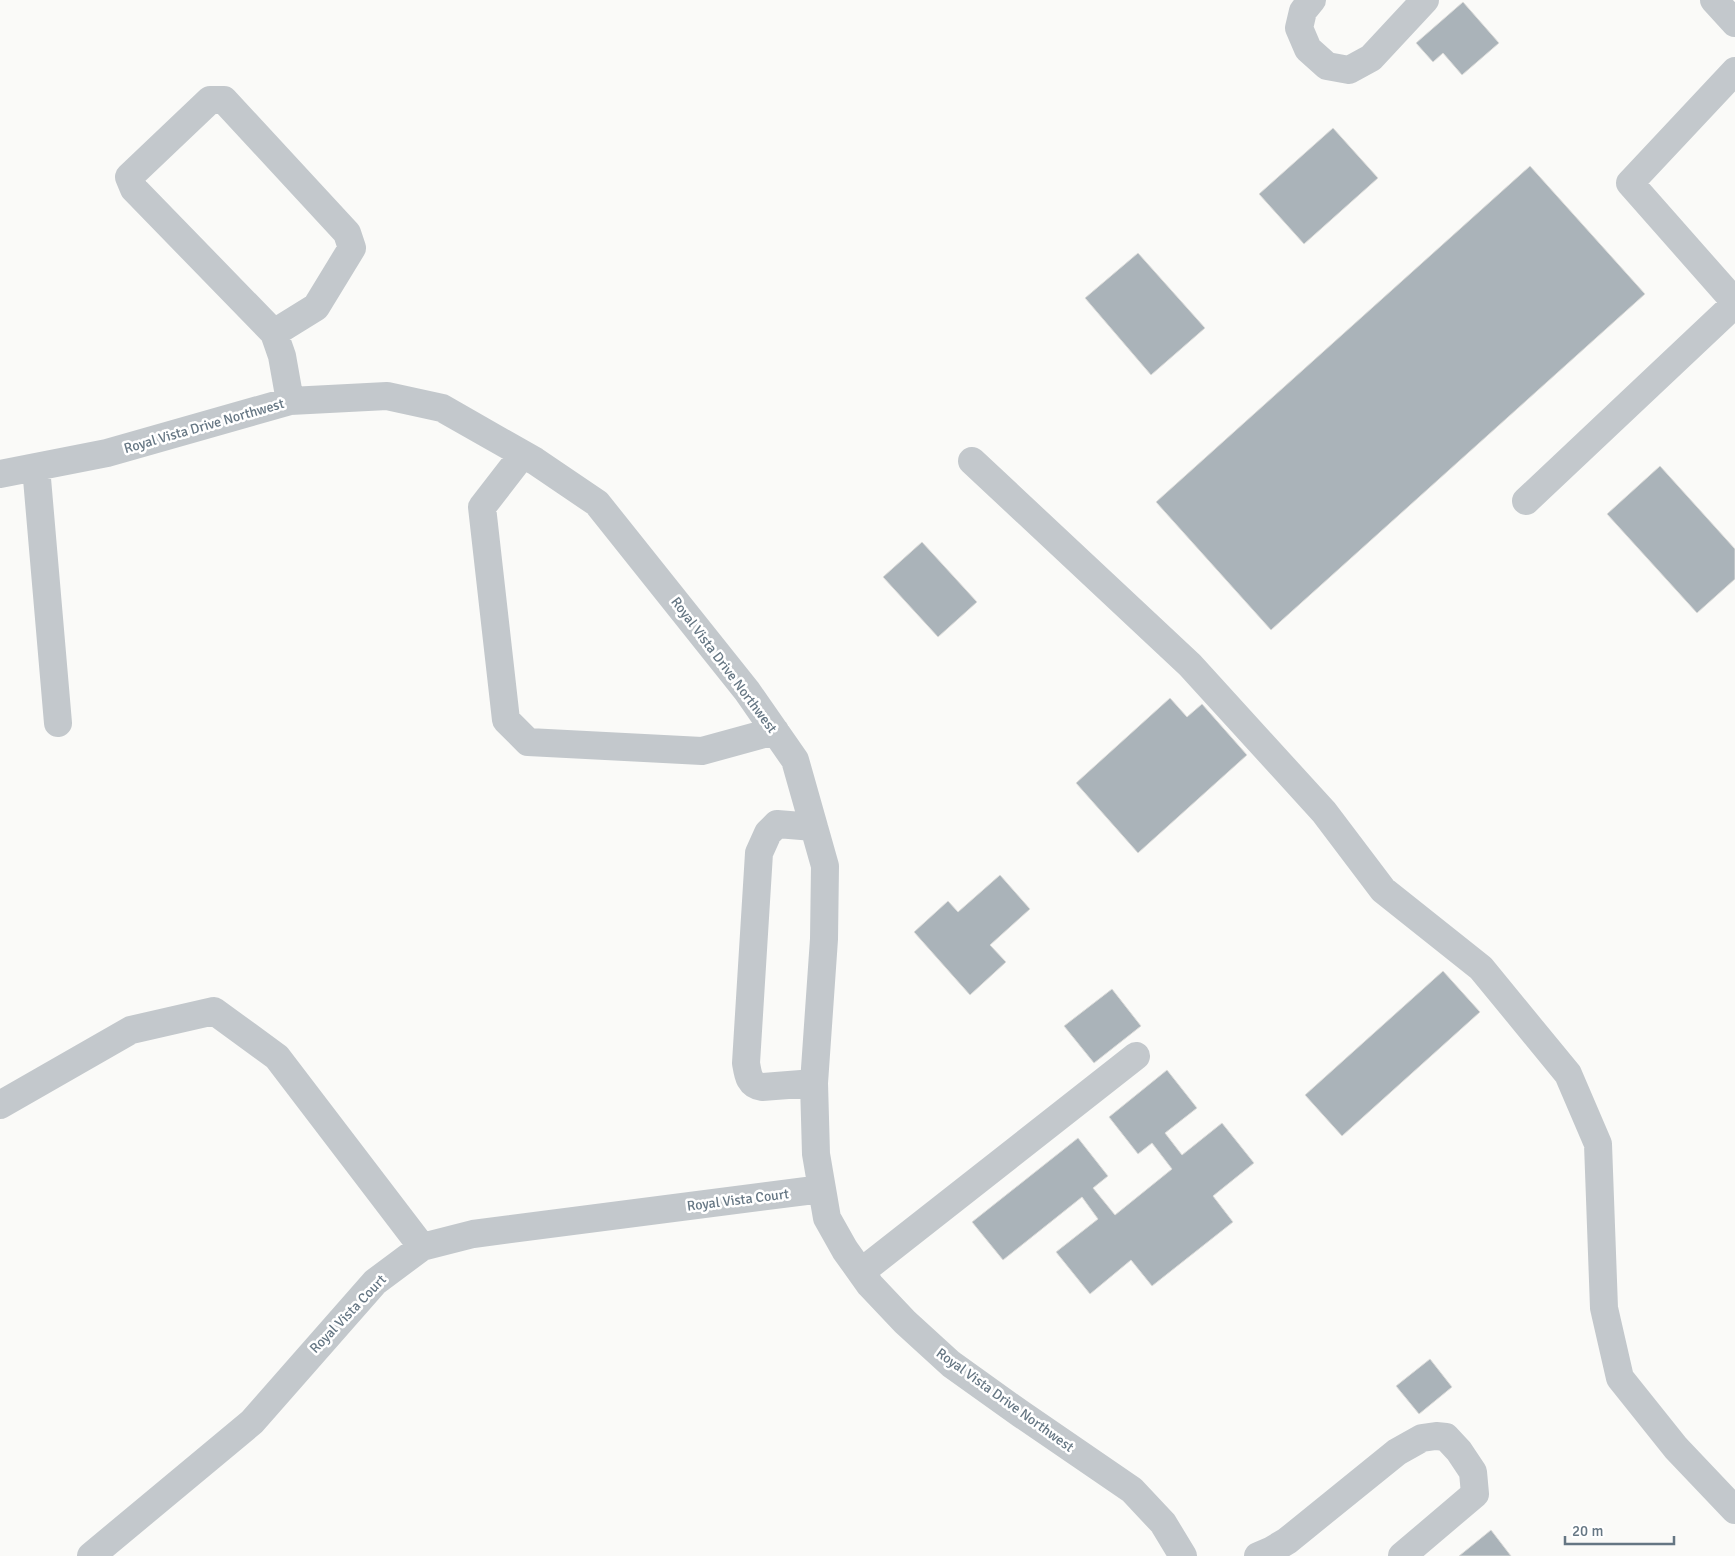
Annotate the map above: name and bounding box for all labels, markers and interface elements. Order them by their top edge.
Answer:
street label: Royal Vista Drive Northwest [122,395,286,457]
street label: Royal Vista Drive Northwest [667,594,781,736]
street label: Royal Vista Court [686,1185,790,1215]
street label: Royal Vista Court [306,1271,390,1357]
street label: Royal Vista Drive Northwest [933,1344,1077,1456]
scale bar [1565,1514,1674,1546]
text: 20 m [1572,1522,1603,1540]

